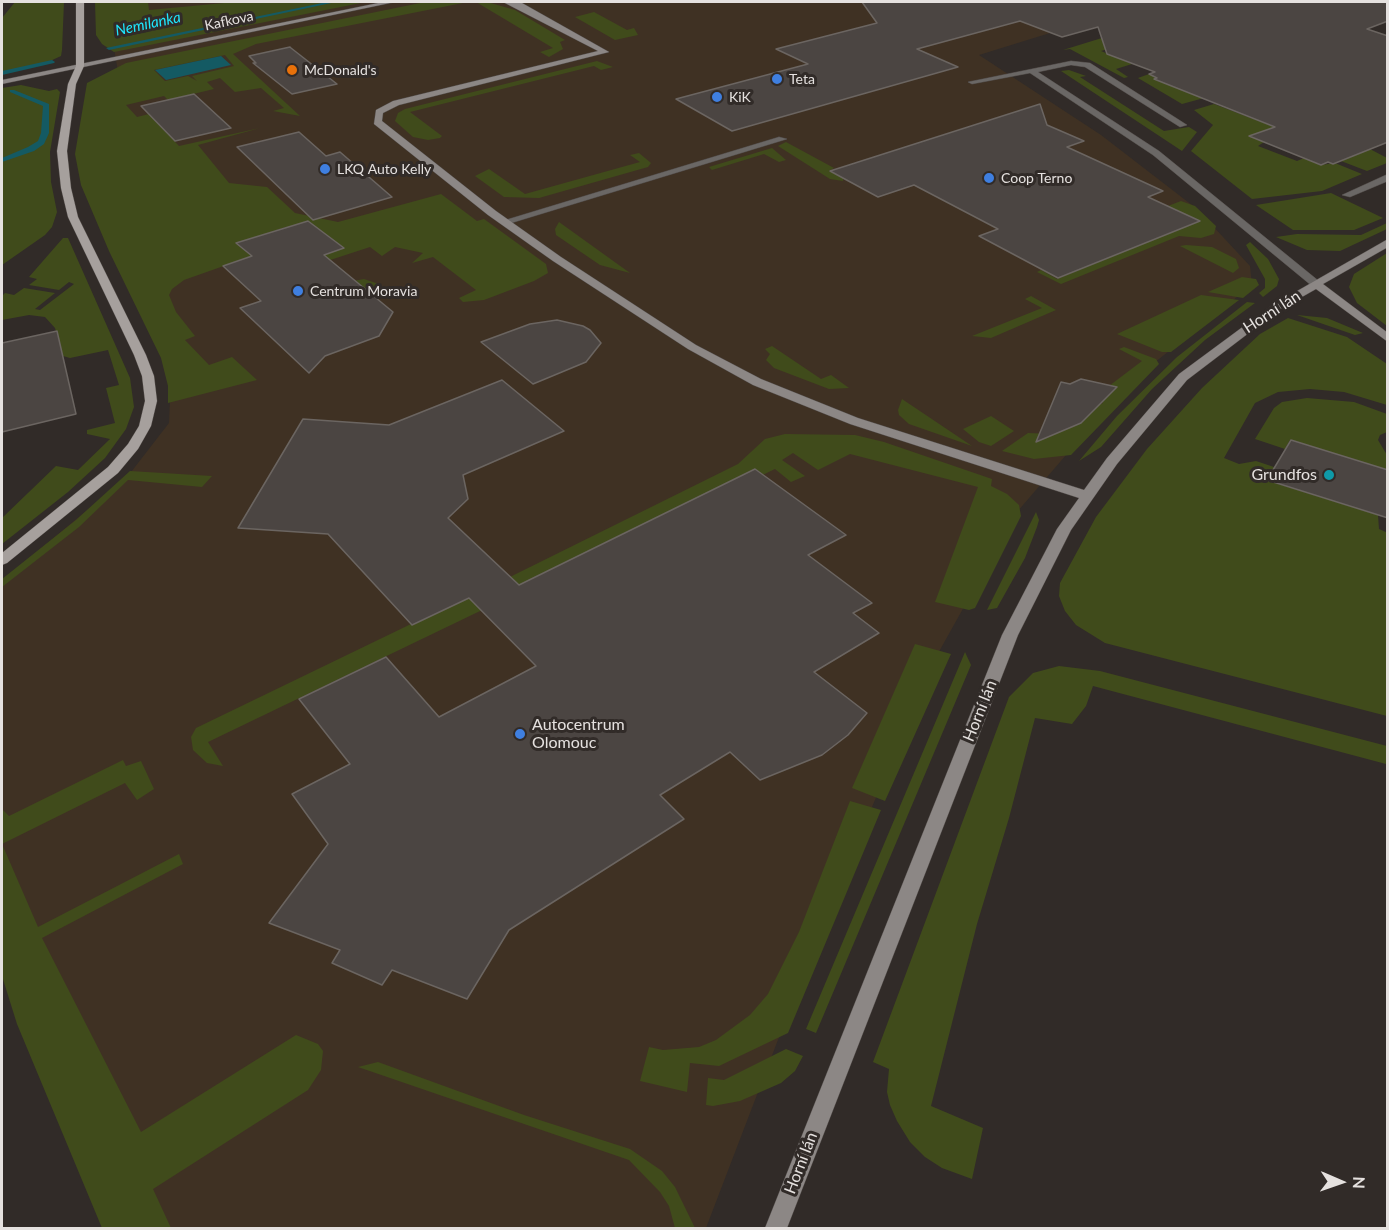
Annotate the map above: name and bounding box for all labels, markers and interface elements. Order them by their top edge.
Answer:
water label: Nemilanka [114,8,182,40]
street label: Kafkova [203,8,255,34]
place label: McDonald's [304,62,377,78]
marker: McDonald's [285,63,299,77]
place label: Teta [789,71,815,87]
marker: Teta [770,72,784,86]
place label: KiK [729,89,751,105]
marker: KiK [710,90,724,104]
place label: LKQ Auto Kelly [337,161,431,177]
marker: LKQ Auto Kelly [318,162,332,176]
place label: Coop Terno [1001,170,1072,186]
marker: Coop Terno [982,171,996,185]
place label: Centrum Moravia [310,283,417,299]
marker: Centrum Moravia [291,284,305,298]
street label: Horní lán [1240,286,1304,338]
place label: Grundfos [1251,465,1317,485]
marker: Grundfos [1322,468,1336,482]
street label: Horní lán [959,678,1001,744]
place label: Autocentrum Olomouc [532,715,625,753]
marker: Autocentrum Olomouc [513,727,527,741]
street label: Horní lán [781,1130,821,1196]
north arrow [1311,1152,1371,1212]
text: N [1350,1176,1369,1189]

